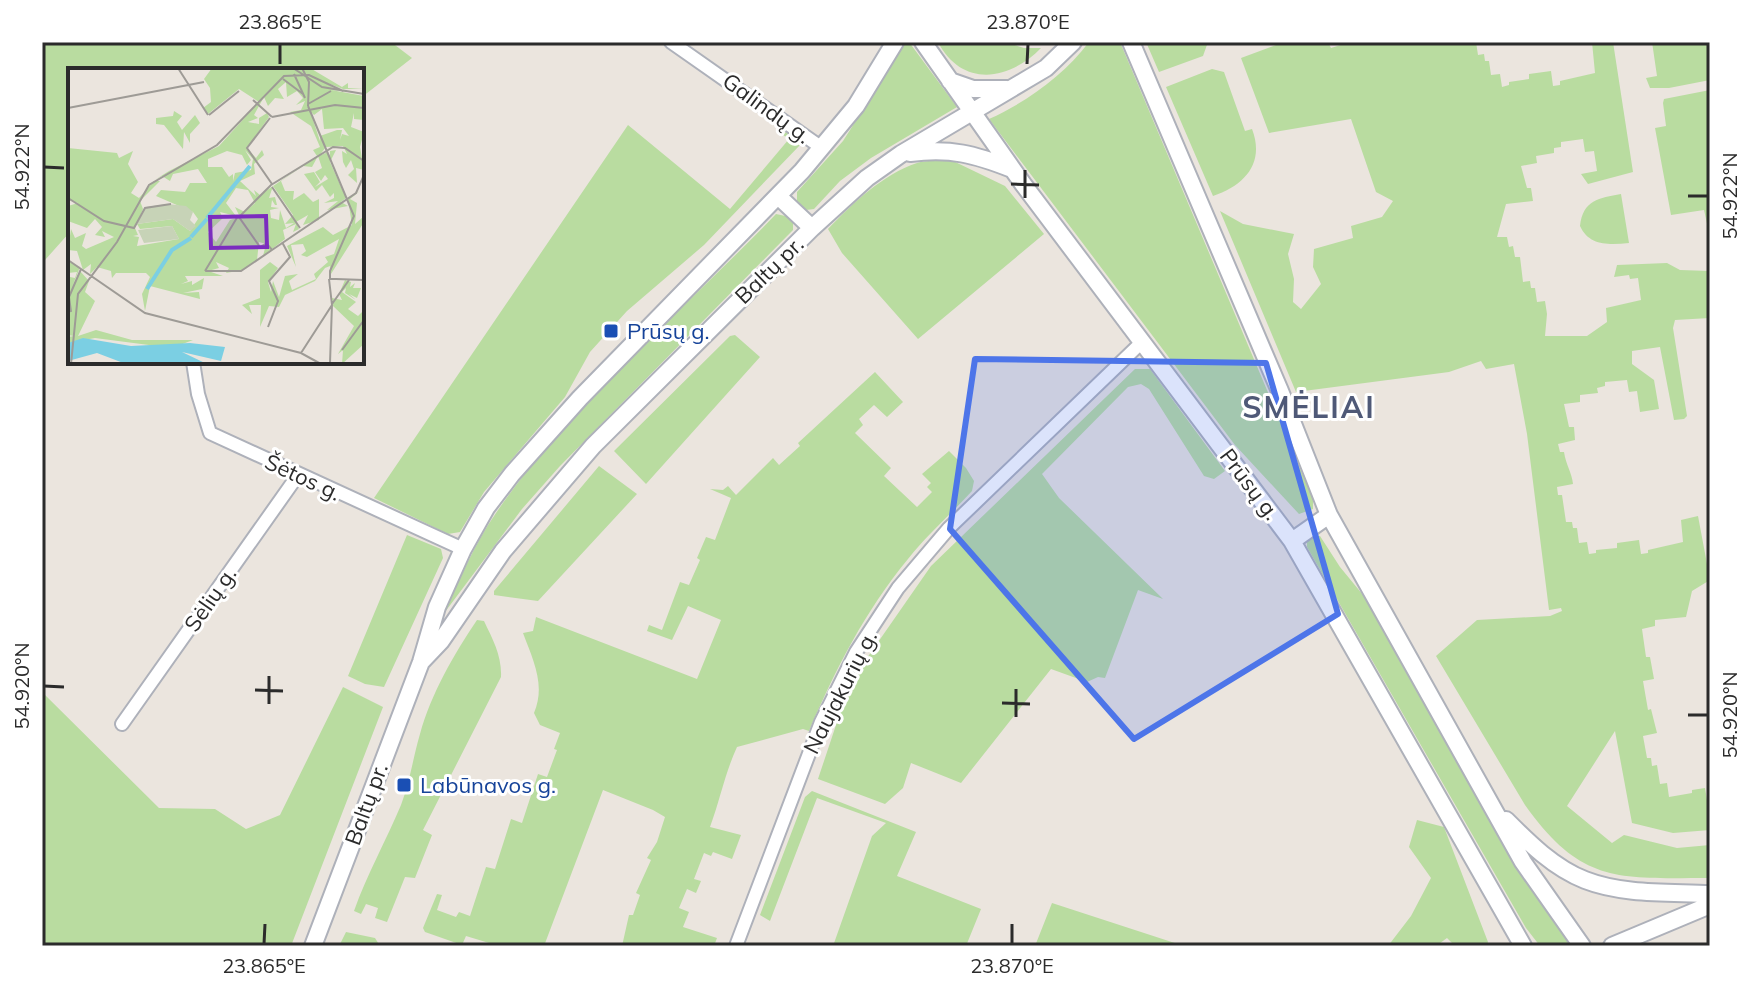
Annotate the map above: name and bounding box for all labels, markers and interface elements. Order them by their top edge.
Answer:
text: 23.865°E [238,9,322,34]
text: 23.870°E [986,9,1070,34]
street label: Galindų g. [717,67,817,149]
inset map [68,68,364,364]
text: 54.922°N [9,124,34,210]
text: 54.922°N [1717,153,1742,239]
street label: Baltų pr. [729,230,809,310]
place label: Prūsų g. [627,317,709,345]
marker: Prūsų g. [602,322,620,340]
district label: SMĖLIAI [1242,388,1376,426]
street label: Prūsų g. [1214,443,1286,525]
street label: Šėtos g. [260,447,346,507]
street label: Sėlių g. [178,561,242,637]
street label: Naujakurių g. [797,626,883,758]
text: 54.920°N [9,643,34,729]
text: 54.920°N [1717,672,1742,758]
street label: Baltų pr. [338,759,394,849]
place label: Labūnavos g. [420,771,556,799]
marker: Labūnavos g. [395,776,413,794]
text: 23.865°E [222,953,306,978]
text: 23.870°E [970,953,1054,978]

